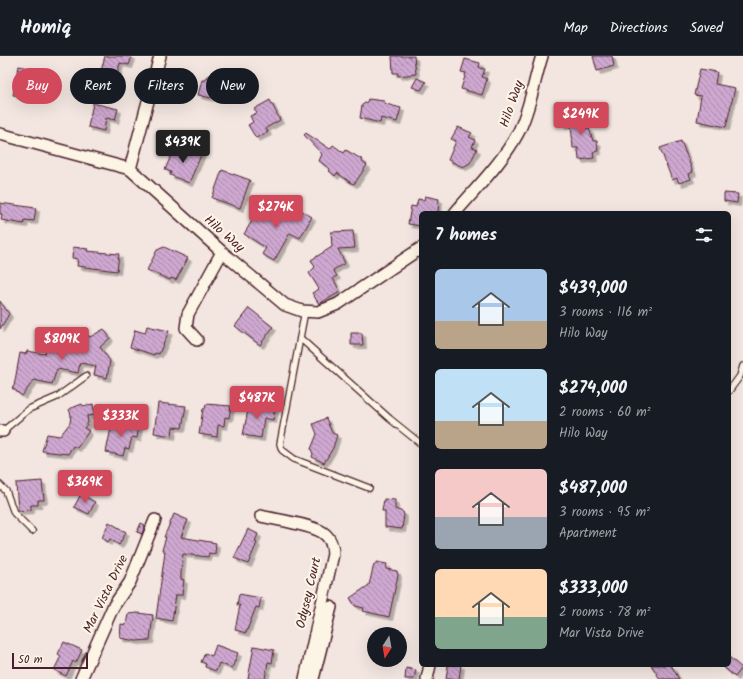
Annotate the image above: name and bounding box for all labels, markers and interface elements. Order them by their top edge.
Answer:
text: Homiq [20,13,71,43]
text: Map [563,17,588,39]
text: Directions [610,17,668,39]
text: Saved [690,17,723,39]
chip: Buy [12,68,62,104]
chip: Rent [70,68,126,104]
chip: Filters [134,68,198,104]
chip: New [206,68,259,104]
street label: Hilo Way [494,77,530,130]
pin: $249K [553,102,609,136]
text: $249K [563,104,599,125]
pin: $439K [155,130,211,164]
text: $439K [165,132,201,153]
pin: $274K [248,195,304,229]
text: $274K [258,197,294,218]
street label: Hilo Way [199,210,250,258]
text: 7 homes [435,222,497,249]
icon: filters [693,224,715,246]
text: $439,000 [559,275,627,302]
icon: home [467,285,515,333]
text: 3 rooms · 116 m² [559,302,652,323]
text: Hilo Way [559,323,607,344]
pin: $809K [34,327,90,361]
text: $809K [44,329,80,350]
text: $274,000 [559,375,627,402]
icon: home [467,385,515,433]
pin: $487K [229,386,285,420]
text: $487K [239,388,275,409]
text: 2 rooms · 60 m² [559,402,651,423]
pin: $333K [93,404,149,438]
text: $333K [103,406,139,427]
text: Hilo Way [559,423,607,444]
pin: $369K [57,470,113,504]
text: $369K [67,472,103,493]
text: $487,000 [559,475,627,502]
icon: home [467,485,515,533]
text: 3 rooms · 95 m² [559,502,650,523]
text: Apartment [559,523,617,544]
street label: Mar Vista Drive [78,551,134,637]
street label: Odysey Court [291,554,328,631]
text: $333,000 [559,575,628,602]
icon: home [467,585,515,633]
text: 2 rooms · 78 m² [559,602,651,623]
text: Mar Vista Drive [559,623,644,644]
north arrow [367,627,407,667]
map controls [367,627,407,667]
scale bar [12,651,88,670]
text: 50 m [18,651,43,669]

